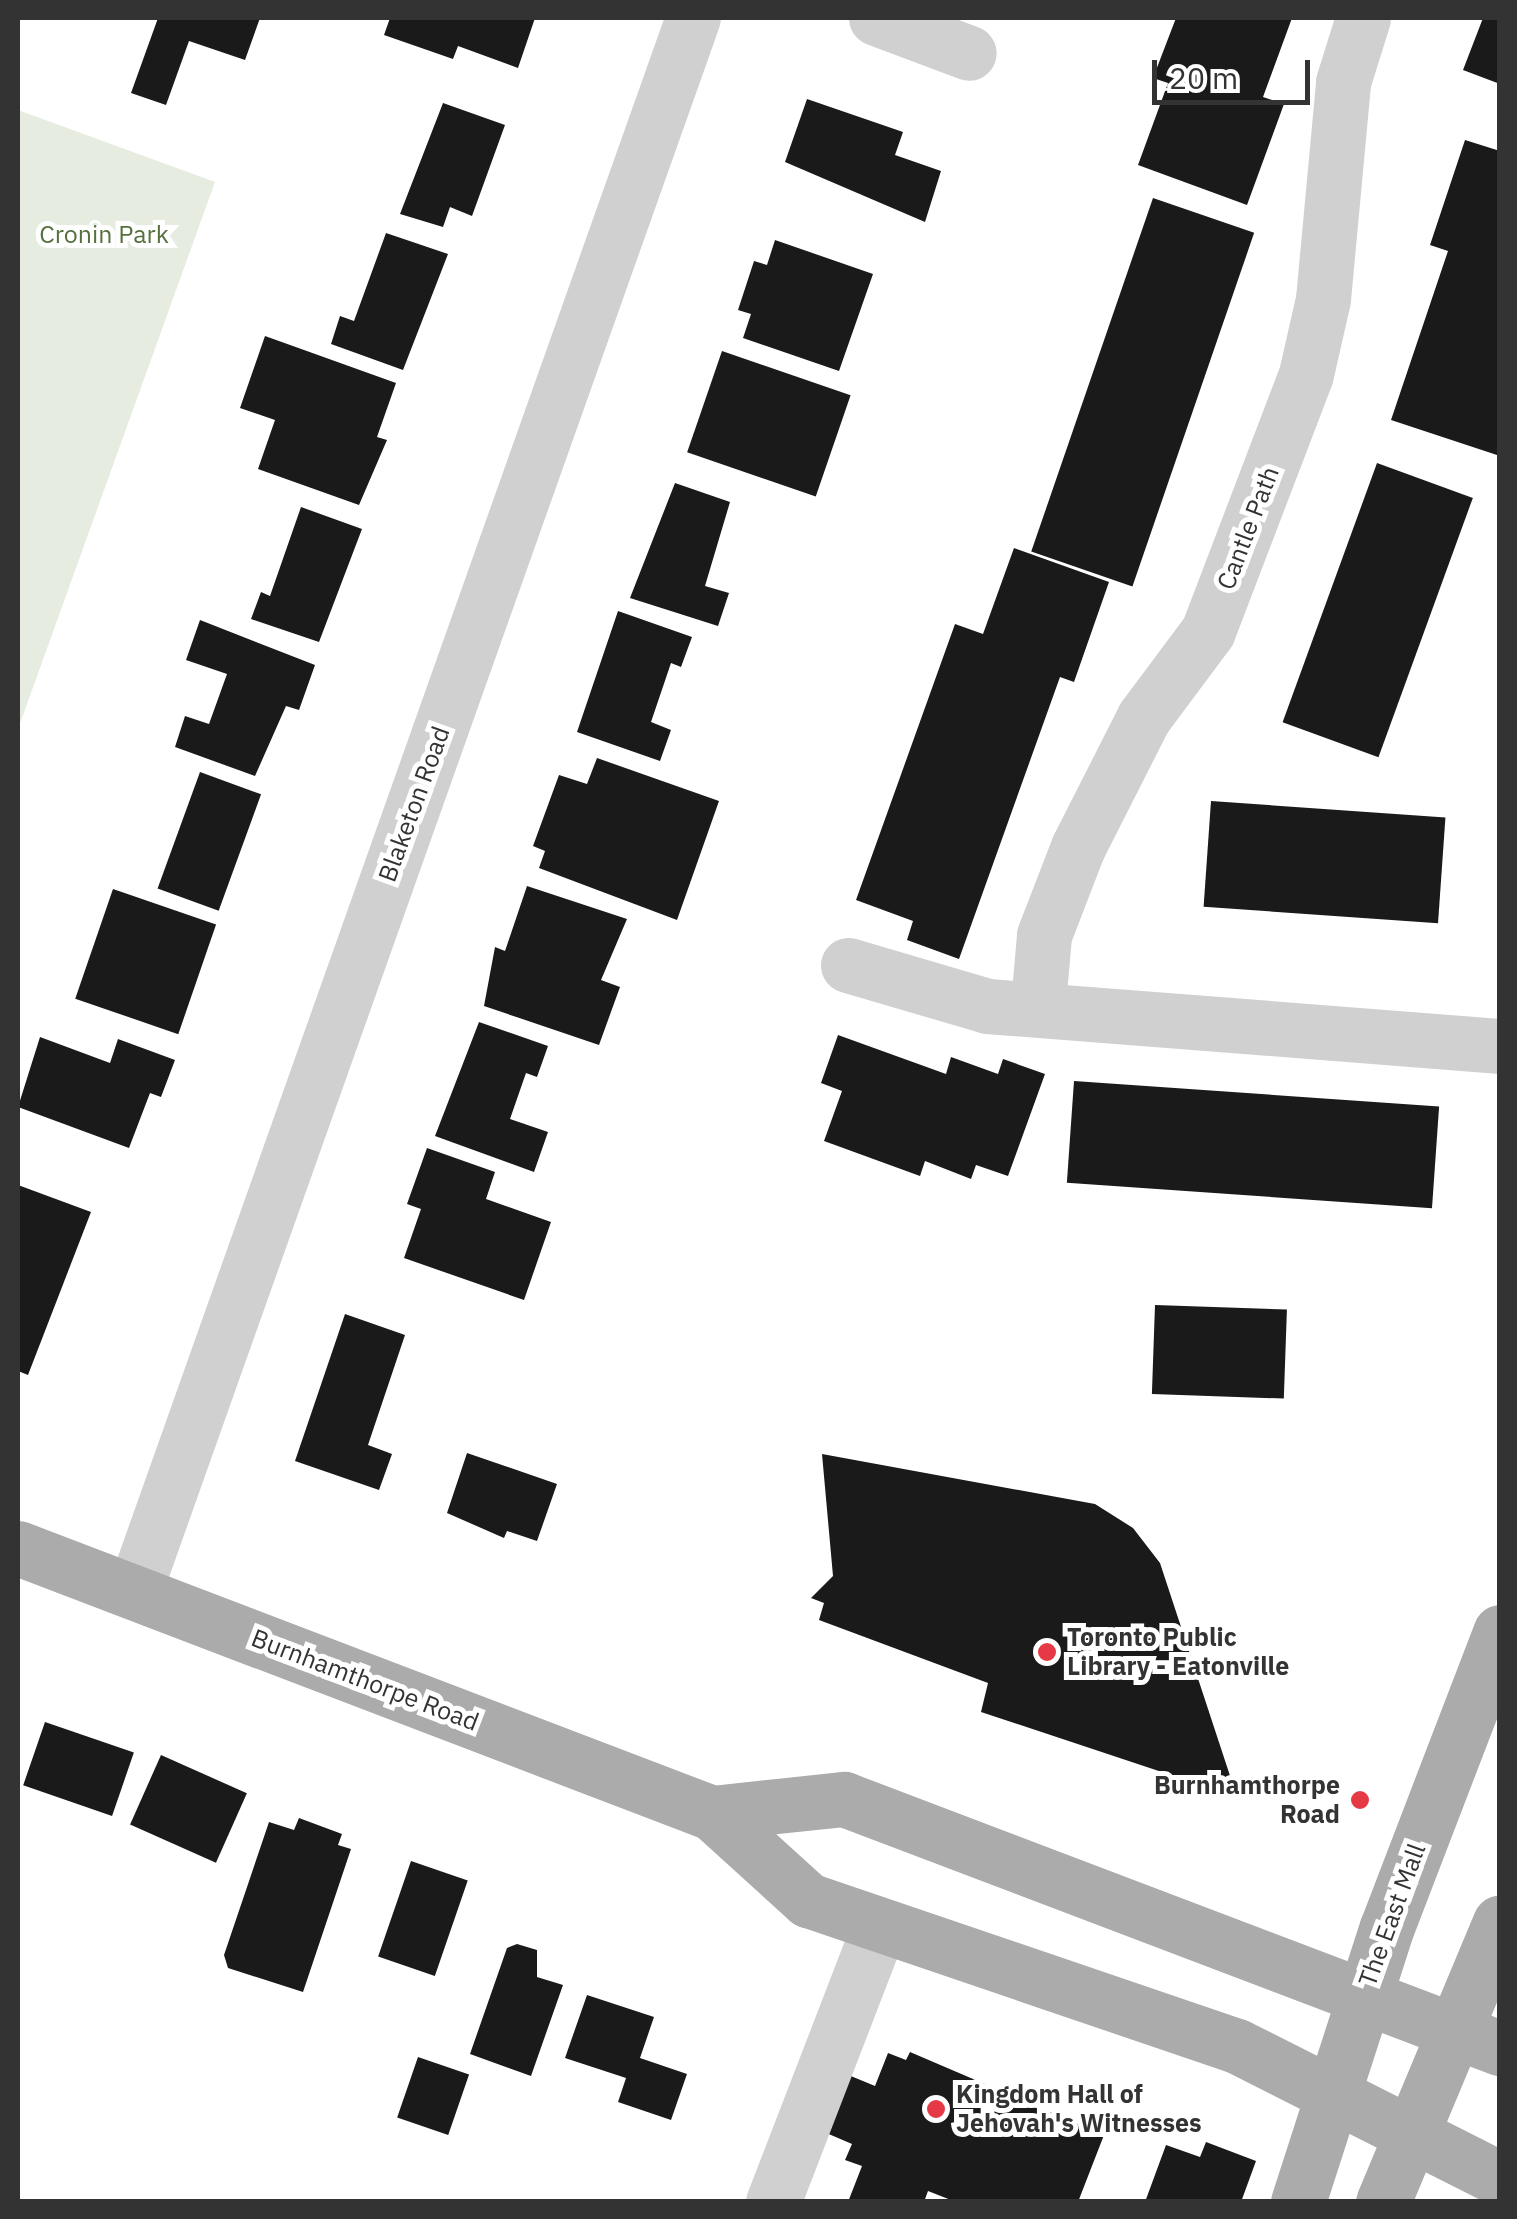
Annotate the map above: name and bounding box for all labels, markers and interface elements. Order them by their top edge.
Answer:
scale bar [1157,40,1314,102]
text: 20 m [1169,58,1238,97]
park label: Cronin Park [39,219,169,249]
street label: Cantle Path [1211,462,1285,594]
street label: Blaketon Road [372,722,456,886]
street label: Burnhamthorpe Road [247,1623,483,1737]
place label: Toronto Public Library - Eatonville [1067,1623,1289,1682]
marker: Toronto Public Library - Eatonville [1036,1641,1058,1663]
place label: Burnhamthorpe Road [1154,1771,1340,1830]
marker: Burnhamthorpe Road [1349,1789,1371,1811]
street label: The East Mall [1352,1839,1432,1991]
place label: Kingdom Hall of Jehovah's Witnesses [956,2080,1202,2139]
marker: Kingdom Hall of Jehovah's Witnesses [925,2098,947,2120]

